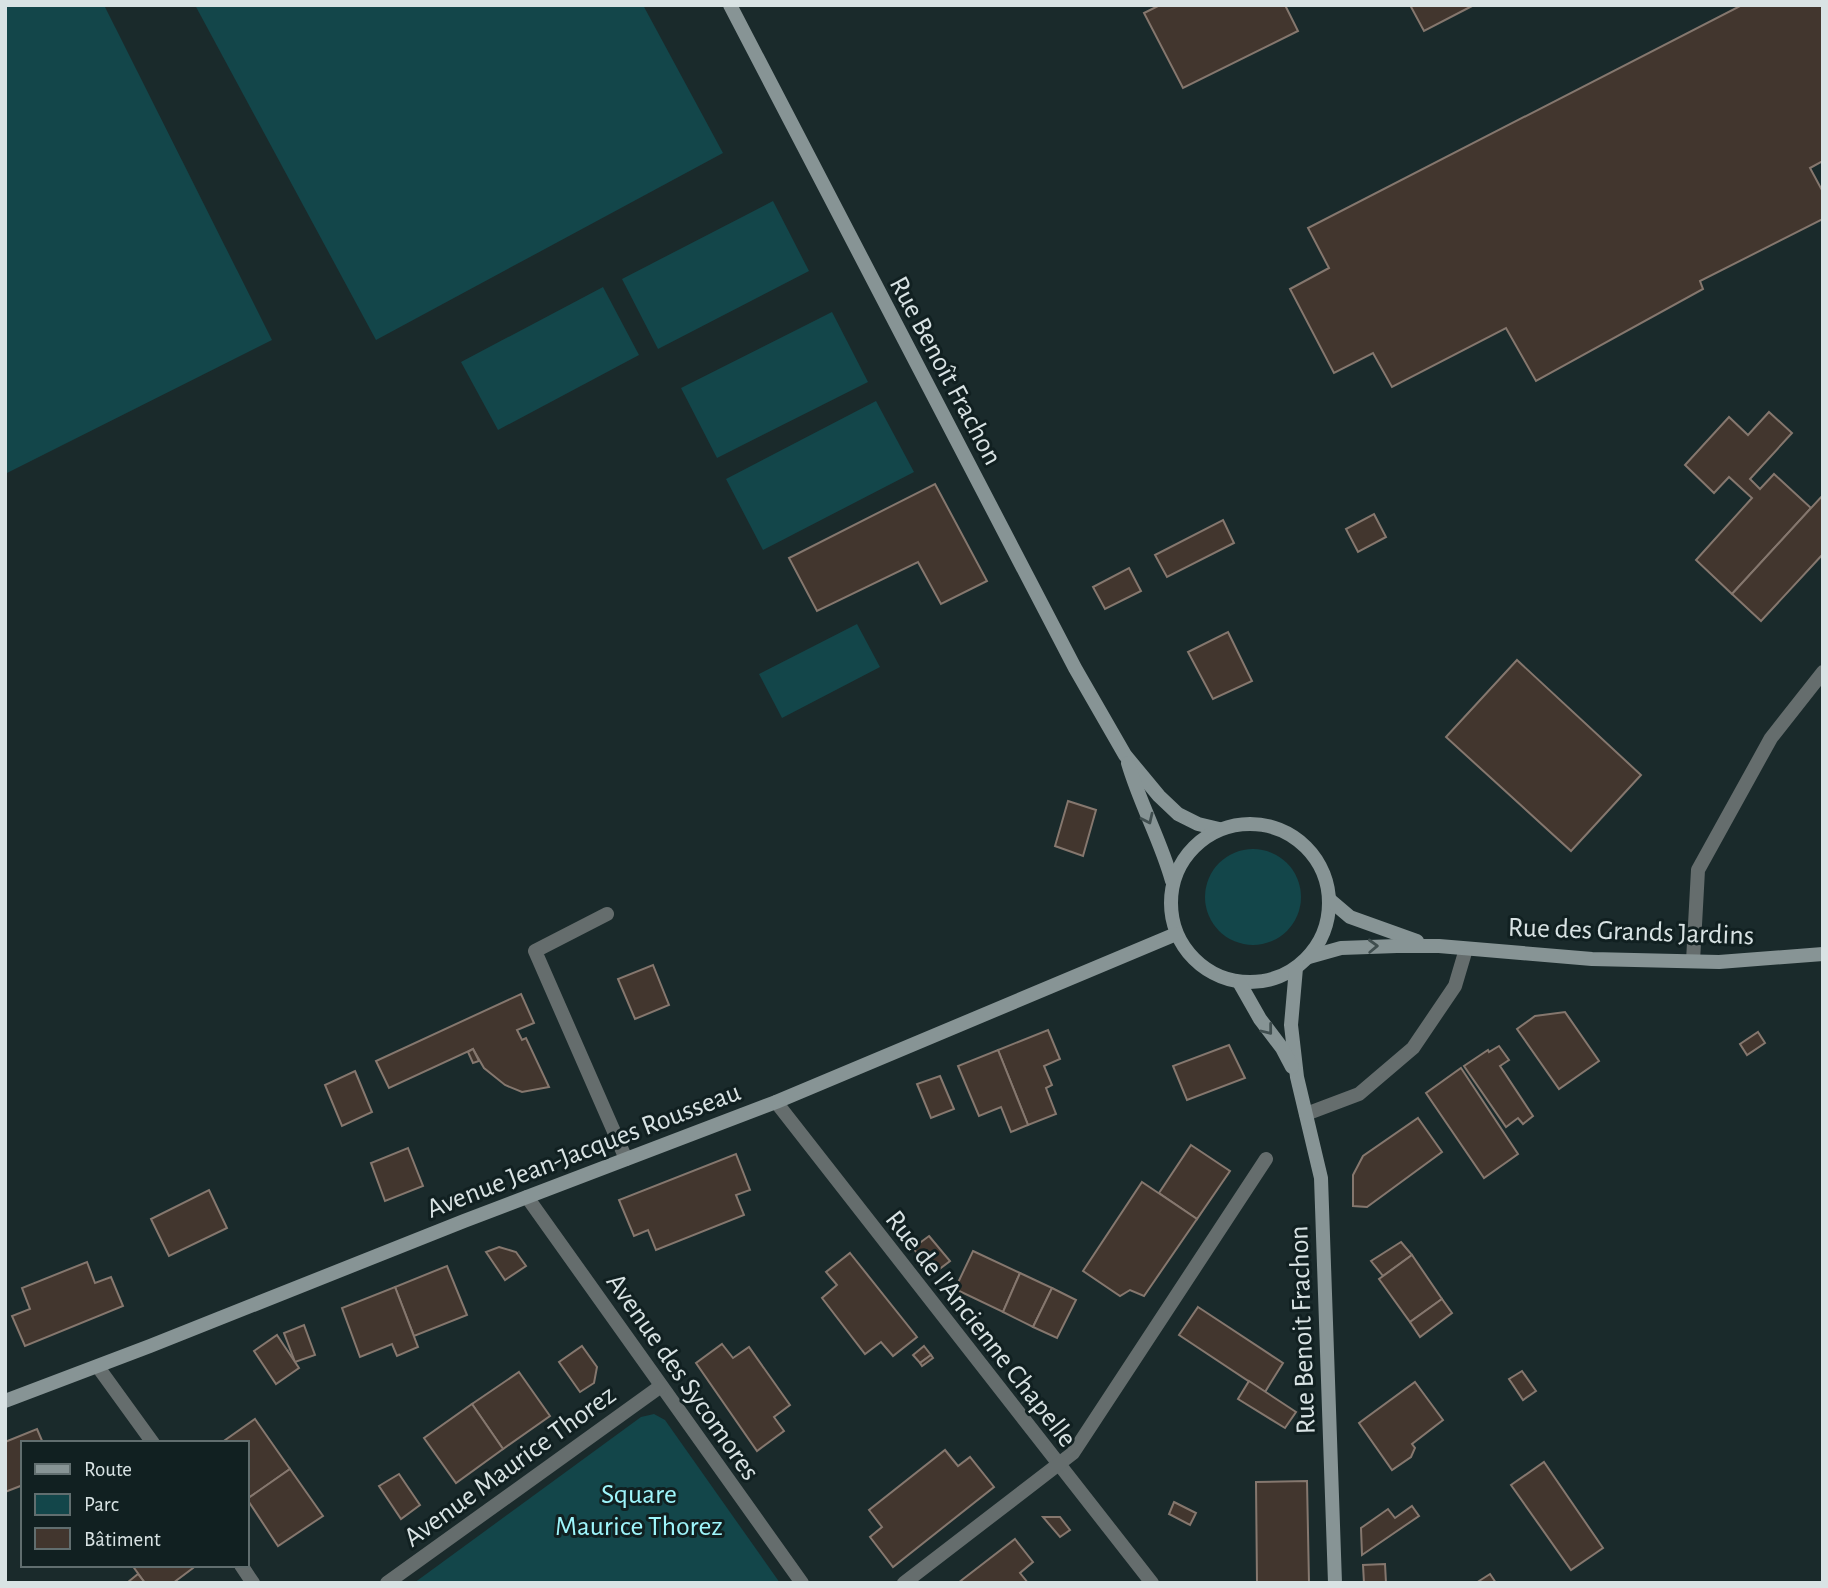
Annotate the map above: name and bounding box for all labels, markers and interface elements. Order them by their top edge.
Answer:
street label: Rue Benoît Frachon [884,272,1007,470]
one-way arrow [1140,812,1154,824]
street label: Rue des Grands Jardins [1507,914,1755,950]
one-way arrow [1368,939,1379,954]
one-way arrow [1260,1022,1273,1035]
street label: Avenue Jean-Jacques Rousseau [423,1078,745,1224]
street label: Rue de l'Ancienne Chapelle [880,1206,1081,1453]
street label: Rue Benoit Frachon [1285,1225,1321,1435]
street label: Avenue des Sycomores [601,1269,764,1486]
street label: Avenue Maurice Thorez [399,1381,621,1553]
legend [21,1441,248,1567]
text: Route [84,1459,132,1480]
park label: Square Maurice Thorez [555,1481,723,1541]
text: Parc [84,1494,119,1515]
text: Bâtiment [84,1529,161,1550]

